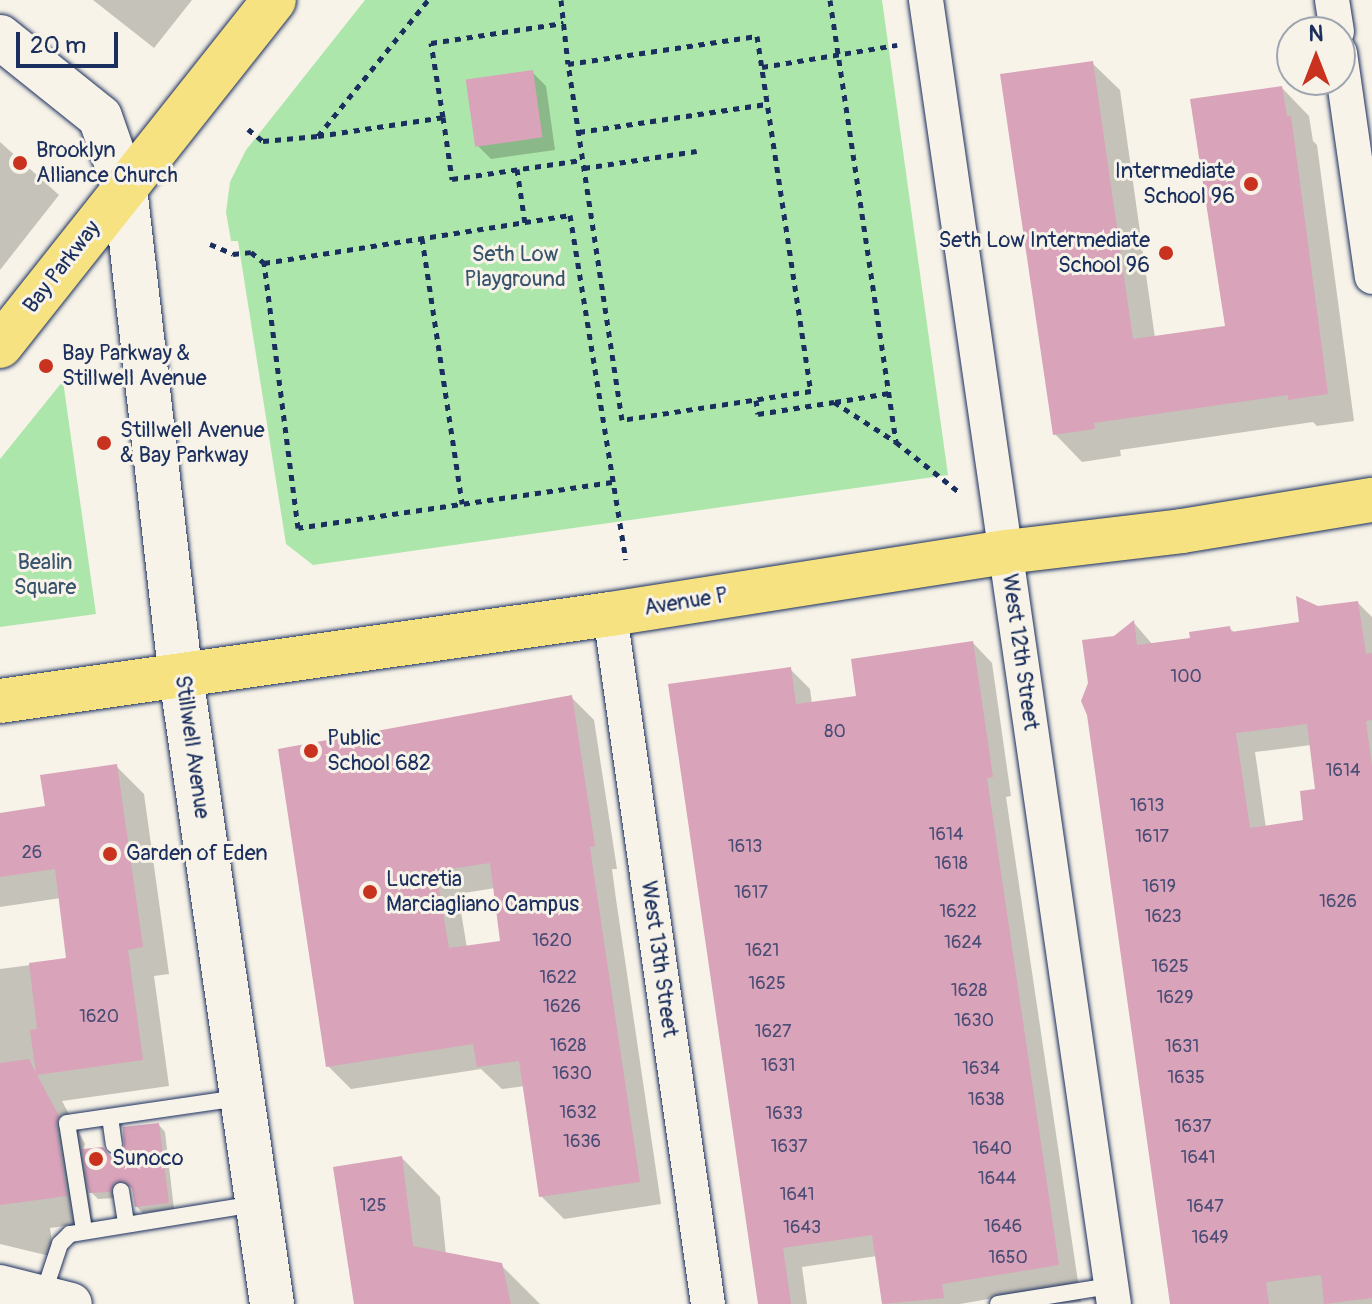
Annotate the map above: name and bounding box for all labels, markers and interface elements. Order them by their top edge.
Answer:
scale bar [20,16,122,66]
north arrow [1276,16,1356,96]
text: N [1309,20,1323,48]
text: 20 m [30,31,86,60]
place label: Brooklyn Alliance Church [36,137,178,188]
marker: Brooklyn Alliance Church [11,154,29,172]
place label: Intermediate School 96 [1115,158,1235,210]
marker: Intermediate School 96 [1242,175,1260,193]
street label: Bay Parkway [18,216,106,318]
place label: Seth Low Intermediate School 96 [938,227,1150,278]
park label: Seth Low Playground [464,241,566,292]
marker: Seth Low Intermediate School 96 [1157,244,1175,262]
place label: Bay Parkway & Stillwell Avenue [62,340,207,392]
marker: Bay Parkway & Stillwell Avenue [37,357,55,375]
place label: Stillwell Avenue & Bay Parkway [120,417,265,468]
marker: Stillwell Avenue & Bay Parkway [95,434,113,452]
park label: Bealin Square [14,549,76,600]
street label: West 12th Street [996,572,1044,732]
street label: Avenue P [642,582,730,622]
house number: 100 [1170,666,1202,688]
street label: Stillwell Avenue [169,674,215,820]
house number: 80 [824,721,846,743]
place label: Public School 682 [327,725,431,776]
marker: Public School 682 [302,742,320,760]
house number: 1614 [1326,760,1360,782]
house number: 1613 [1130,795,1164,817]
house number: 1614 [929,824,963,846]
house number: 1617 [1135,826,1169,848]
house number: 1613 [728,836,762,858]
place label: Garden of Eden [126,841,268,867]
house number: 26 [22,842,42,864]
marker: Garden of Eden [101,845,119,863]
house number: 1618 [934,853,968,875]
place label: Lucretia Marciagliano Campus [386,866,579,918]
house number: 1619 [1142,876,1176,898]
street label: West 13th Street [635,879,683,1039]
house number: 1617 [734,882,768,904]
marker: Lucretia Marciagliano Campus [361,883,379,901]
house number: 1626 [1319,891,1357,913]
house number: 1622 [939,901,977,923]
house number: 1623 [1144,906,1182,928]
house number: 1620 [532,930,572,952]
house number: 1624 [944,932,982,954]
house number: 1621 [745,940,779,962]
house number: 1625 [1151,956,1189,978]
house number: 1622 [539,967,577,989]
house number: 1625 [748,973,786,995]
house number: 1628 [951,980,987,1002]
house number: 1629 [1157,987,1193,1009]
house number: 1626 [543,996,581,1018]
house number: 1620 [79,1006,119,1028]
house number: 1630 [954,1010,994,1032]
house number: 1627 [754,1021,792,1043]
house number: 1628 [550,1035,586,1057]
house number: 1631 [1165,1036,1199,1058]
house number: 1631 [761,1055,795,1077]
house number: 1634 [962,1058,1000,1080]
house number: 1630 [552,1063,592,1085]
house number: 1635 [1167,1067,1205,1089]
house number: 1638 [968,1089,1004,1111]
house number: 1632 [559,1102,597,1124]
house number: 1633 [765,1103,803,1125]
house number: 1637 [1174,1116,1212,1138]
house number: 1636 [563,1131,601,1153]
house number: 1637 [770,1136,808,1158]
house number: 1640 [972,1138,1012,1160]
place label: Sunoco [112,1146,184,1172]
house number: 1641 [1181,1147,1215,1169]
marker: Sunoco [87,1150,105,1168]
house number: 1644 [978,1168,1016,1190]
house number: 1641 [780,1184,814,1206]
house number: 125 [360,1195,386,1217]
house number: 1647 [1186,1196,1224,1218]
house number: 1646 [984,1216,1022,1238]
house number: 1643 [783,1217,821,1239]
house number: 1649 [1191,1227,1229,1249]
house number: 1650 [988,1247,1028,1269]

